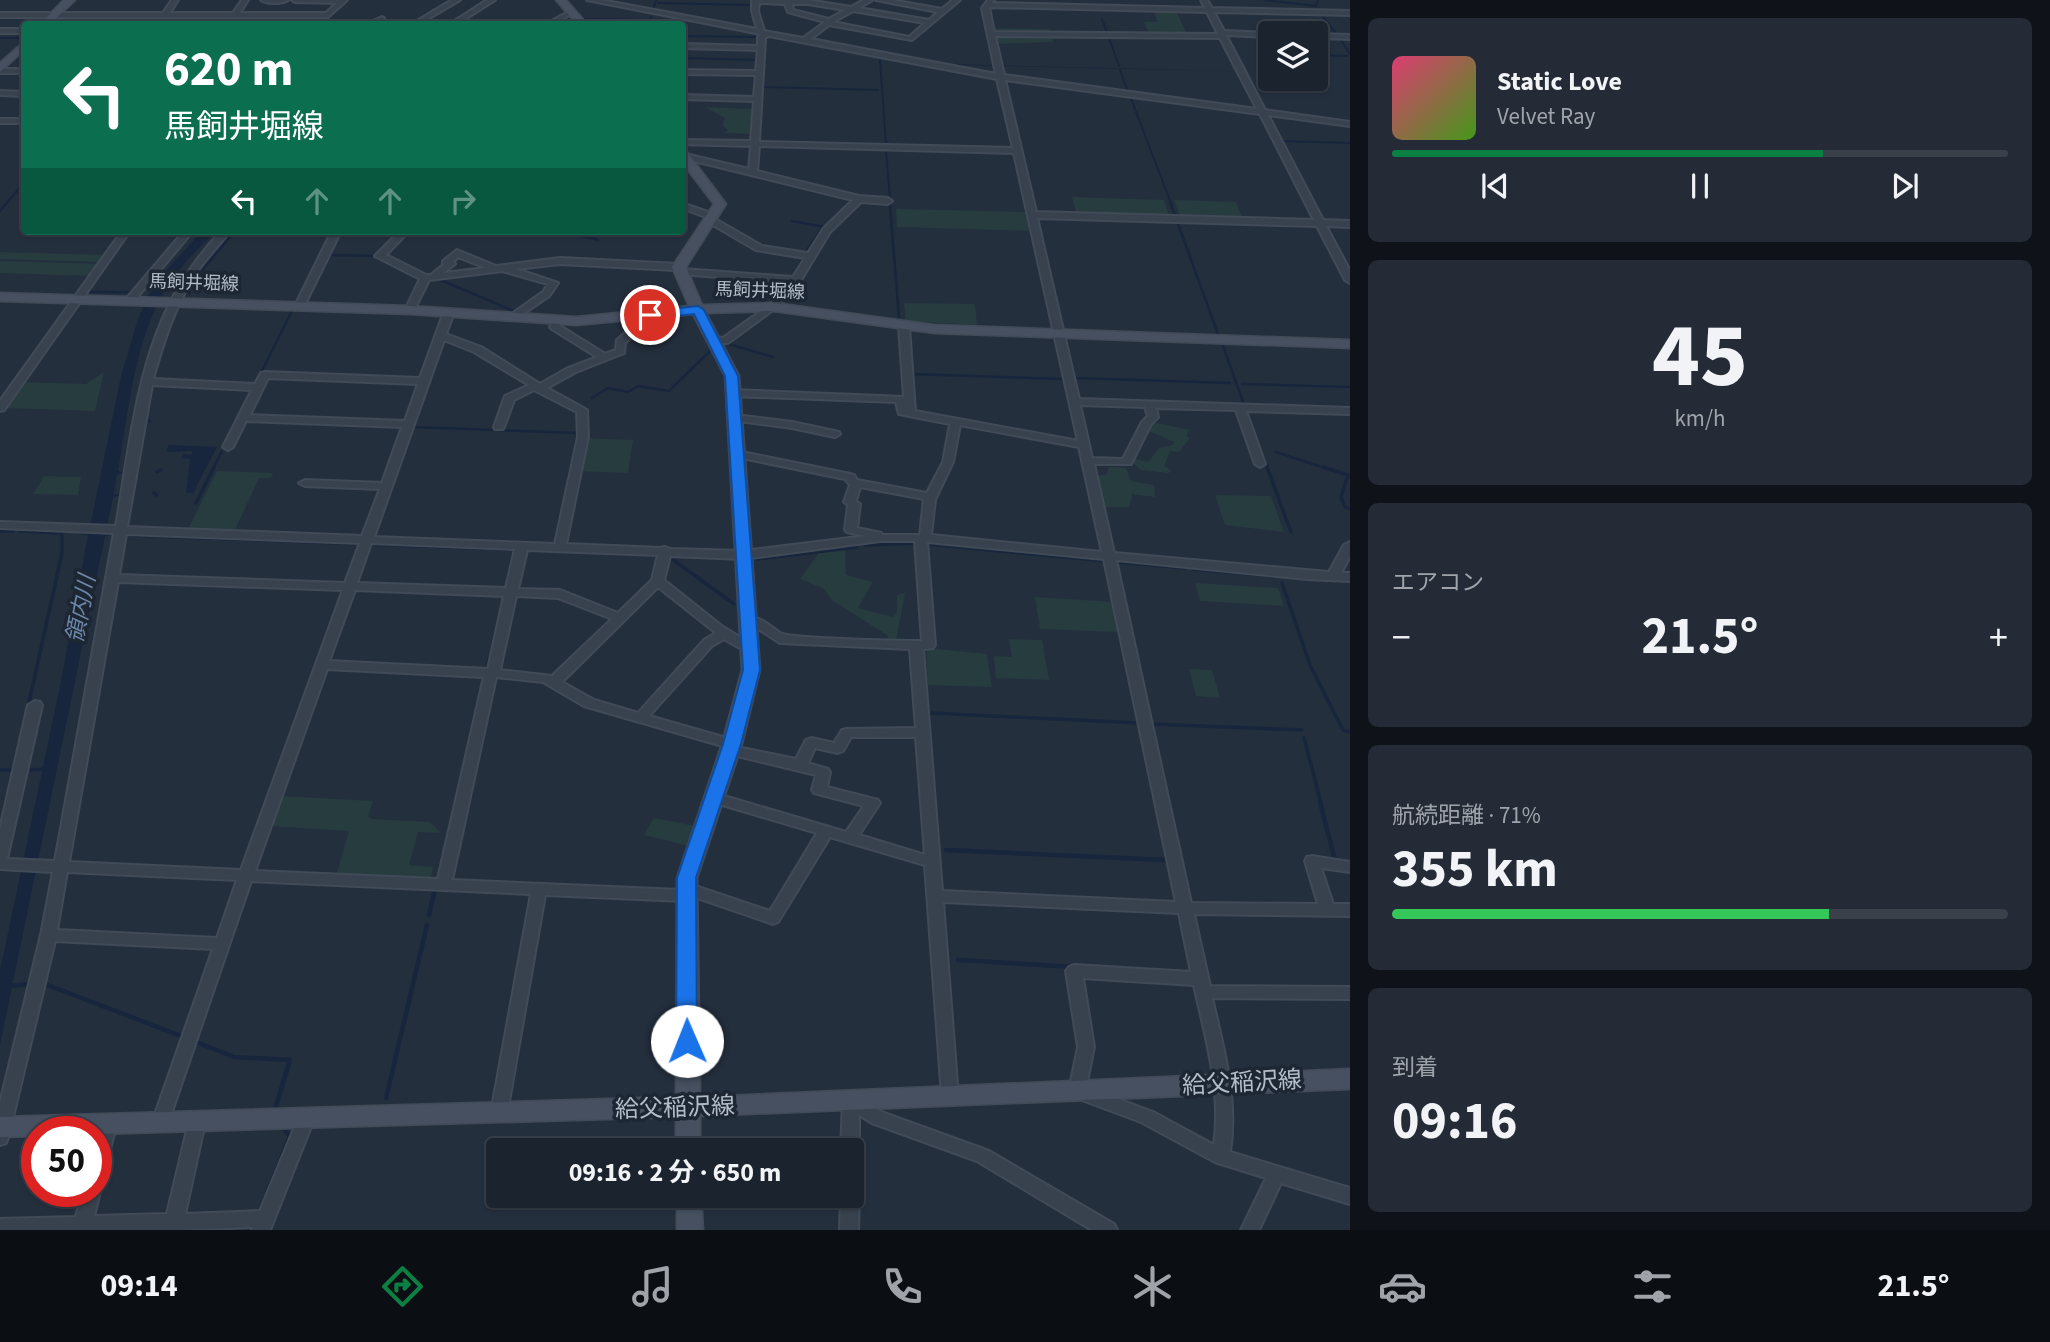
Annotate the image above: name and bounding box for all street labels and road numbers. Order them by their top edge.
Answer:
street label: 馬飼井堀線 [149,269,239,297]
street label: 馬飼井堀線 [715,277,805,305]
street label: 給父稲沢線 [1181,1062,1303,1104]
street label: 給父稲沢線 [614,1088,736,1128]

